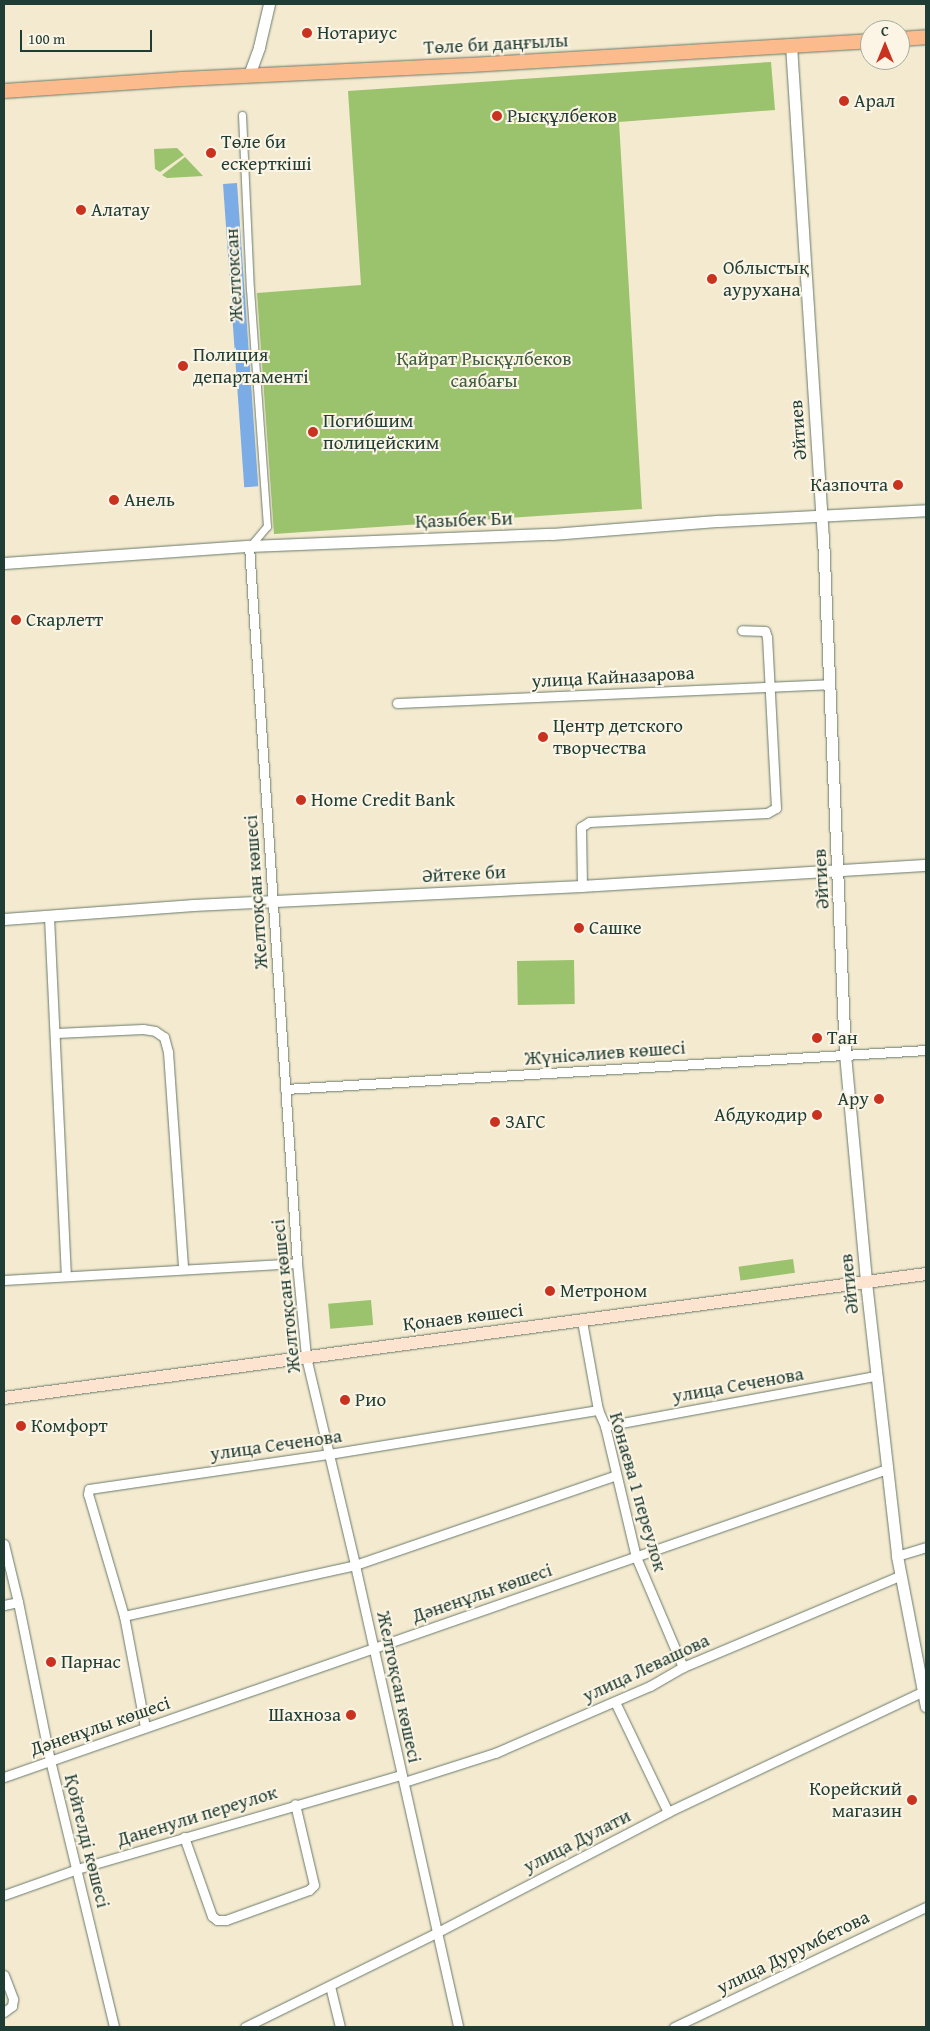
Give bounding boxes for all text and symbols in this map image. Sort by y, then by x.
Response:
scale bar [22,20,155,52]
north arrow [860,20,910,70]
text: С [881,21,889,41]
place label: Нотариус [317,22,397,44]
marker: Нотариус [301,27,313,39]
text: 100 m [28,28,65,49]
street label: Төле би даңғылы [423,29,569,59]
place label: Арал [854,90,895,112]
marker: Арал [838,95,850,107]
place label: Рысқұлбеков [507,105,617,127]
marker: Рысқұлбеков [491,110,503,122]
place label: Төле би ескерткіші [221,131,312,175]
marker: Төле би ескерткіші [205,147,217,159]
place label: Алатау [91,199,150,221]
marker: Алатау [75,204,87,216]
street label: Желтоксан [220,228,248,322]
place label: Облыстық аурухана [723,257,809,301]
marker: Облыстық аурухана [705,272,719,286]
place label: Полиция департаменті [193,344,308,388]
park label: Қайрат Рысқұлбеков саябағы [396,348,572,392]
marker: Полиция департаменті [177,360,189,372]
street label: Әйтиев [785,399,811,461]
place label: Погибшим полицейским [323,410,439,454]
marker: Погибшим полицейским [307,426,319,438]
place label: Казпочта [810,474,888,496]
marker: Казпочта [892,479,904,491]
place label: Анель [124,489,175,511]
marker: Анель [108,494,120,506]
street label: Қазыбек Би [415,507,513,533]
place label: Скарлетт [26,609,103,631]
marker: Скарлетт [10,614,22,626]
street label: улица Кайназарова [531,661,695,693]
place label: Центр детского творчества [553,715,683,759]
marker: Центр детского творчества [537,731,549,743]
place label: Home Credit Bank [311,789,455,811]
marker: Home Credit Bank [295,794,307,806]
street label: Желтоқсан көшесі [239,814,273,970]
street label: Әйтиев [808,848,834,910]
street label: Әйтеке би [421,860,507,888]
place label: Сашке [589,917,642,939]
marker: Сашке [573,922,585,934]
place label: Тан [827,1027,858,1049]
marker: Тан [811,1032,823,1044]
street label: Жүнісәлиев көшесі [524,1036,686,1070]
place label: Ару [838,1088,869,1110]
marker: Ару [873,1093,885,1105]
place label: Абдукодир [714,1104,807,1126]
marker: Абдукодир [811,1109,823,1121]
place label: ЗАГС [505,1111,546,1133]
marker: ЗАГС [489,1116,501,1128]
street label: Желтоқсан көшесі [267,1218,305,1374]
street label: Әйтиев [835,1253,863,1315]
place label: Метроном [560,1280,647,1302]
marker: Метроном [544,1285,556,1297]
street label: Қонаев көшесі [402,1298,524,1336]
street label: улица Сеченова [671,1362,805,1408]
place label: Рио [355,1389,386,1411]
marker: Рио [339,1394,351,1406]
street label: Конаева 1 переулок [604,1410,672,1574]
place label: Комфорт [31,1415,108,1437]
marker: Комфорт [15,1420,27,1432]
street label: улица Сеченова [209,1424,343,1466]
street label: Дәненұлы көшесі [409,1558,555,1628]
street label: Желтоқсан көшесі [372,1609,426,1765]
street label: улица Левашова [579,1629,713,1707]
place label: Парнас [61,1651,121,1673]
marker: Парнас [45,1656,57,1668]
street label: Дәненұлы көшесі [27,1691,173,1761]
place label: Шахноза [268,1704,341,1726]
marker: Шахноза [345,1709,357,1721]
street label: Қойгелді көшесі [59,1772,115,1910]
place label: Корейский магазин [809,1778,902,1822]
street label: Даненули переулок [114,1781,280,1851]
marker: Корейский магазин [906,1794,918,1806]
street label: улица Дулати [520,1804,634,1878]
street label: улица Дурумбетова [713,1905,873,1999]

